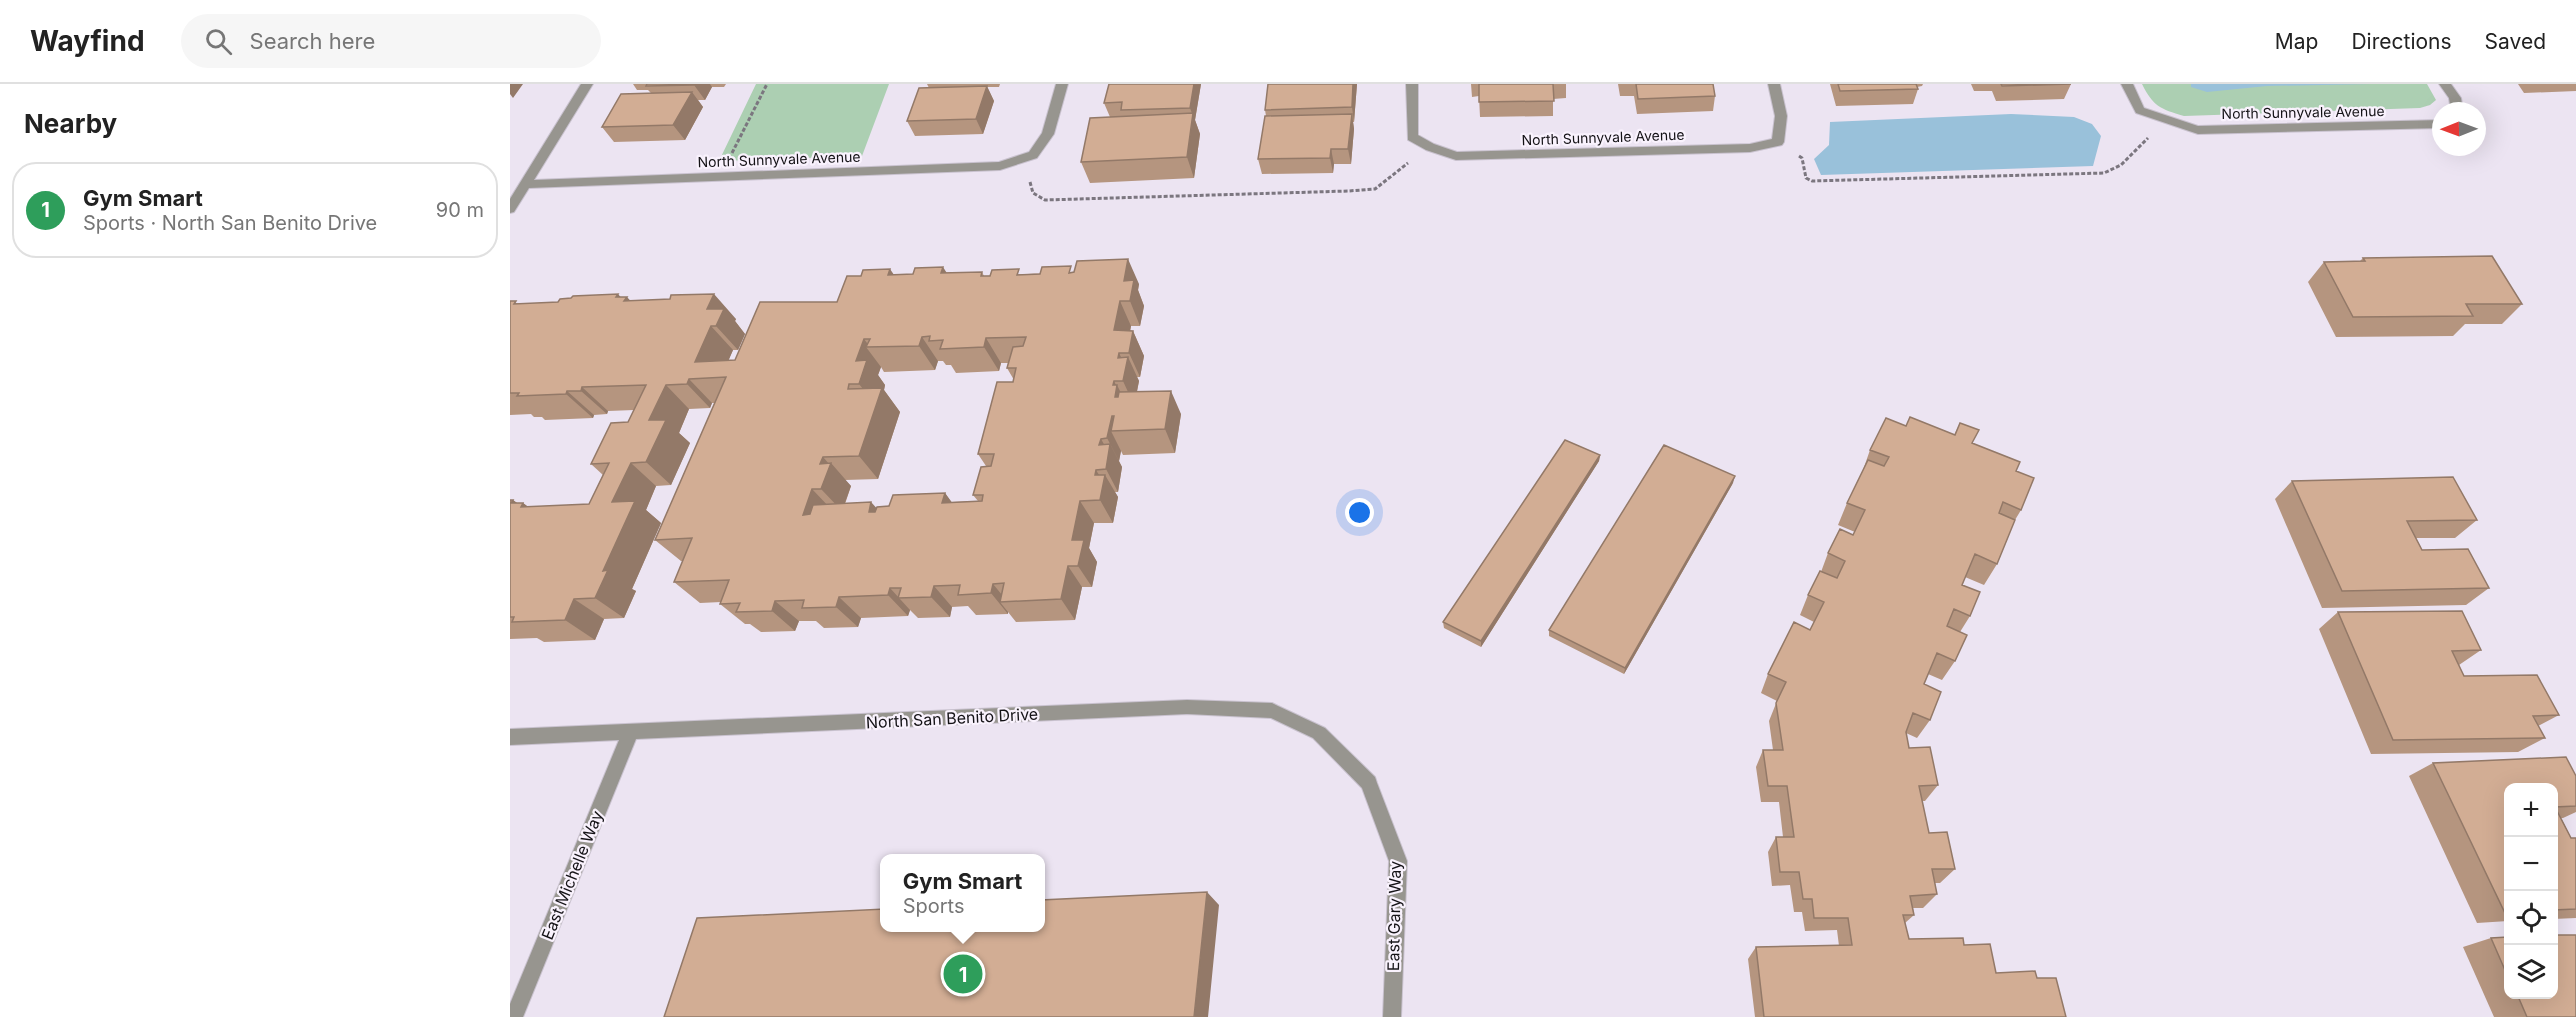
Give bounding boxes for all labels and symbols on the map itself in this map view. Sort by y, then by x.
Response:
street label: North Sunnyvale Avenue [2221,102,2385,122]
north arrow [2432,102,2486,156]
street label: North Sunnyvale Avenue [1521,126,1685,148]
street label: North Sunnyvale Avenue [697,148,861,170]
your location [1345,498,1374,527]
street label: North San Benito Drive [865,704,1039,732]
street label: East Michelle Way [537,808,607,942]
street label: East Gary Way [1383,861,1405,971]
pin: 1 [944,952,982,996]

